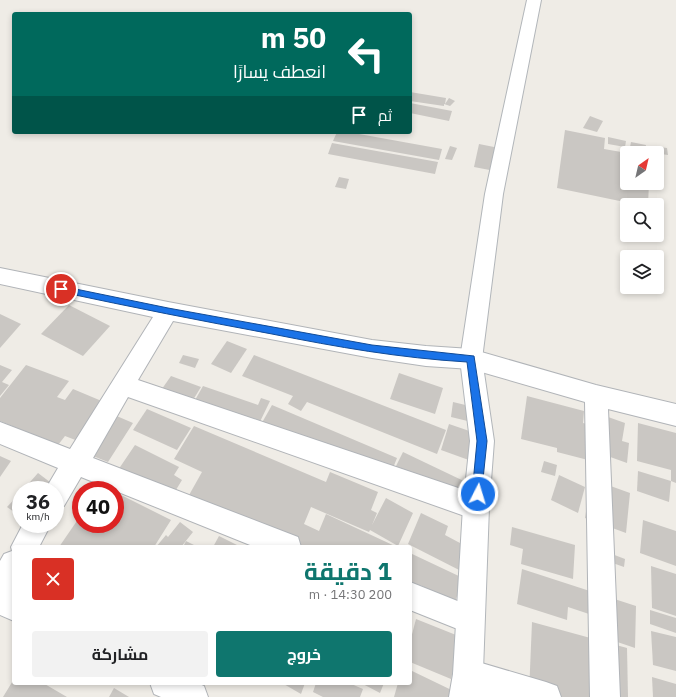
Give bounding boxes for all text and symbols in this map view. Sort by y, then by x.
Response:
text: 50 m [261,19,326,56]
icon: left [340,28,392,80]
text: انعطف يسارًا [233,60,326,83]
icon: arrive [348,104,370,126]
text: ثم [378,106,392,125]
north arrow [620,146,664,190]
map controls [620,146,664,294]
button: search [620,198,664,242]
button: layers [620,250,664,294]
pin [44,272,78,306]
icon: arrive [50,278,72,300]
position arrow [457,473,499,515]
speed limit sign: 40 [72,481,124,533]
text: 36 [26,488,50,515]
text: km/h [26,510,50,523]
text: 1 دقيقة [304,555,392,587]
button: close [32,558,74,600]
text: 200 m · 14:30 [309,586,392,603]
button: مشاركة [32,631,208,677]
button: خروج [216,631,392,677]

